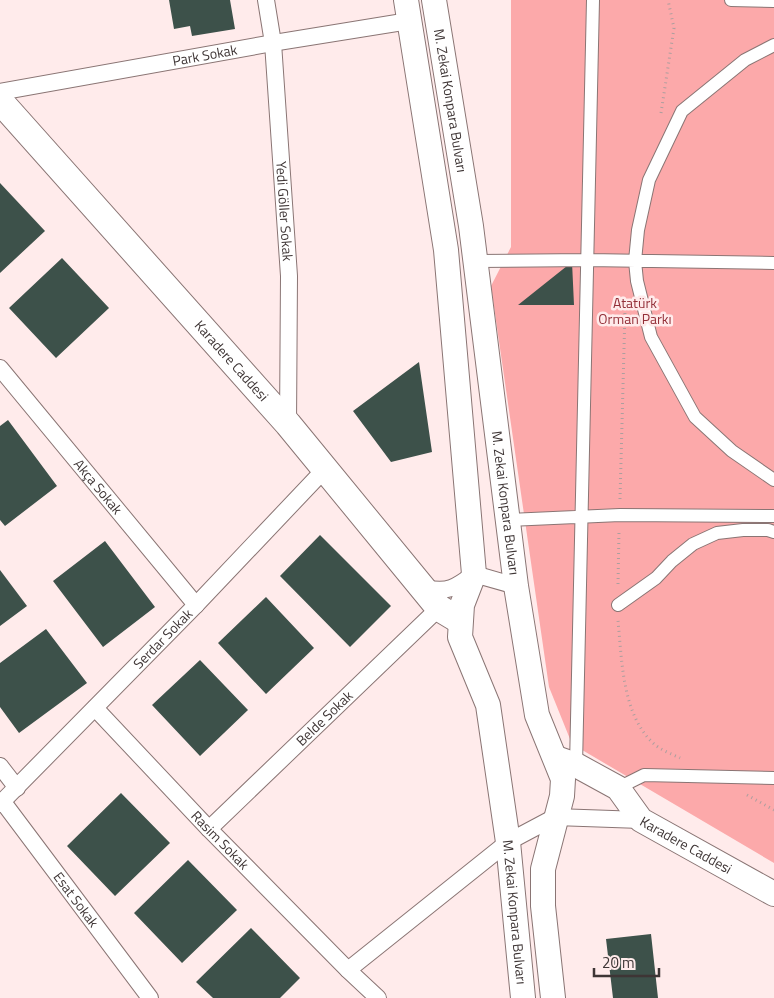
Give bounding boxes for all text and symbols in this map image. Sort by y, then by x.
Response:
street label: M. Zekai Konpara Bulvarı [429,27,473,174]
street label: Park Sokak [171,39,239,71]
street label: Yedi Göller Sokak [271,160,299,262]
park label: Atatürk Orman Parkı [598,292,672,329]
street label: Karadere Caddesi [190,315,274,406]
street label: M. Zekai Konpara Bulvarı [487,429,526,576]
street label: Akça Sokak [69,454,128,519]
street label: Serdar Sokak [128,603,197,673]
street label: Belde Sokak [291,685,357,750]
street label: Rasim Sokak [187,805,255,874]
street label: Karadere Caddesi [636,811,736,879]
street label: M. Zekai Konpara Bulvarı [498,839,533,985]
street label: Esat Sokak [49,867,105,932]
scale bar [594,946,659,978]
text: 20 m [602,951,635,974]

